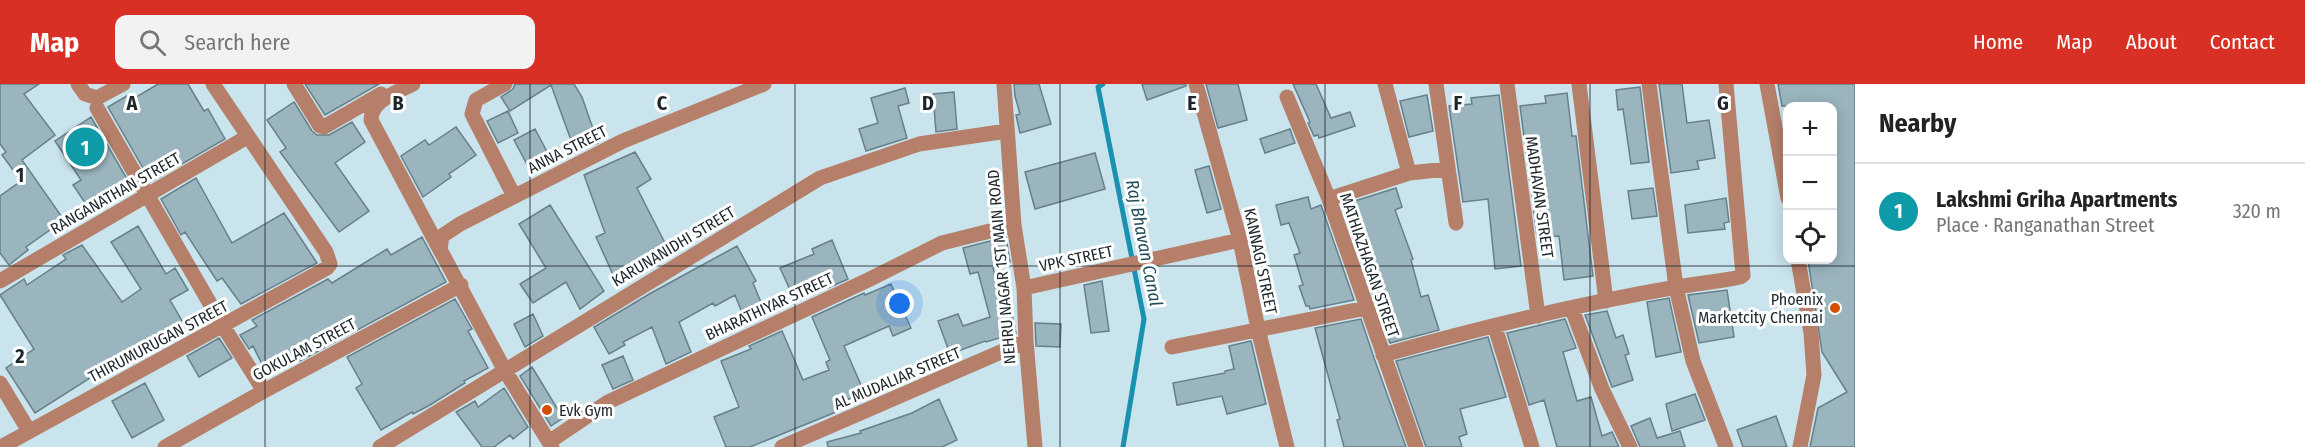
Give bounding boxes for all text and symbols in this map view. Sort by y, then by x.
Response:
search box [115,15,535,69]
text: Map [30,26,79,59]
icon: search [136,26,169,59]
text: Search here [184,29,290,56]
text: Home [1973,29,2023,55]
text: Map [2056,29,2093,55]
text: About [2126,29,2177,55]
text: Contact [2210,29,2275,55]
text: A [126,91,139,115]
text: B [392,91,404,115]
text: C [657,91,668,115]
text: D [922,91,934,115]
text: E [1187,91,1197,115]
text: F [1454,91,1463,115]
text: G [1717,91,1729,115]
map controls [1783,102,1837,264]
button: + [1783,102,1837,156]
text: Nearby [1879,108,1956,139]
street label: ANNA STREET [525,121,610,177]
pin: 1 [66,124,104,170]
street label: MADHAVAN STREET [1522,135,1558,260]
street label: RANGANATHAN STREET [47,148,184,238]
button: − [1783,156,1837,210]
text: 1 [16,163,24,187]
street label: NEHRU NAGAR 1ST MAIN ROAD [984,169,1019,365]
water label: Raj Bhavan Canal [1121,178,1167,308]
text: Lakshmi Griha Apartments [1936,186,2177,213]
street label: MATHIAZHAGAN STREET [1336,190,1403,340]
text: 1 [1894,199,1903,223]
text: 320 m [2233,199,2281,223]
street label: KARUNANIDHI STREET [608,202,739,291]
street label: KANNAGI STREET [1240,206,1281,316]
button: locate [1783,210,1837,264]
text: Place · Ranganathan Street [1936,213,2154,237]
street label: VPK STREET [1038,241,1115,276]
street label: BHARATHIYAR STREET [702,268,837,344]
your location [885,289,914,318]
place label: Phoenix Marketcity Chennai [1698,290,1823,327]
street label: THIRUMURUGAN STREET [85,296,232,386]
marker: Phoenix Marketcity Chennai [1828,301,1842,315]
street label: GOKULAM STREET [250,314,359,385]
street label: AL MUDALIAR STREET [831,343,964,414]
text: 2 [14,344,25,368]
place label: Evk Gym [559,401,613,420]
marker: Evk Gym [540,403,554,417]

